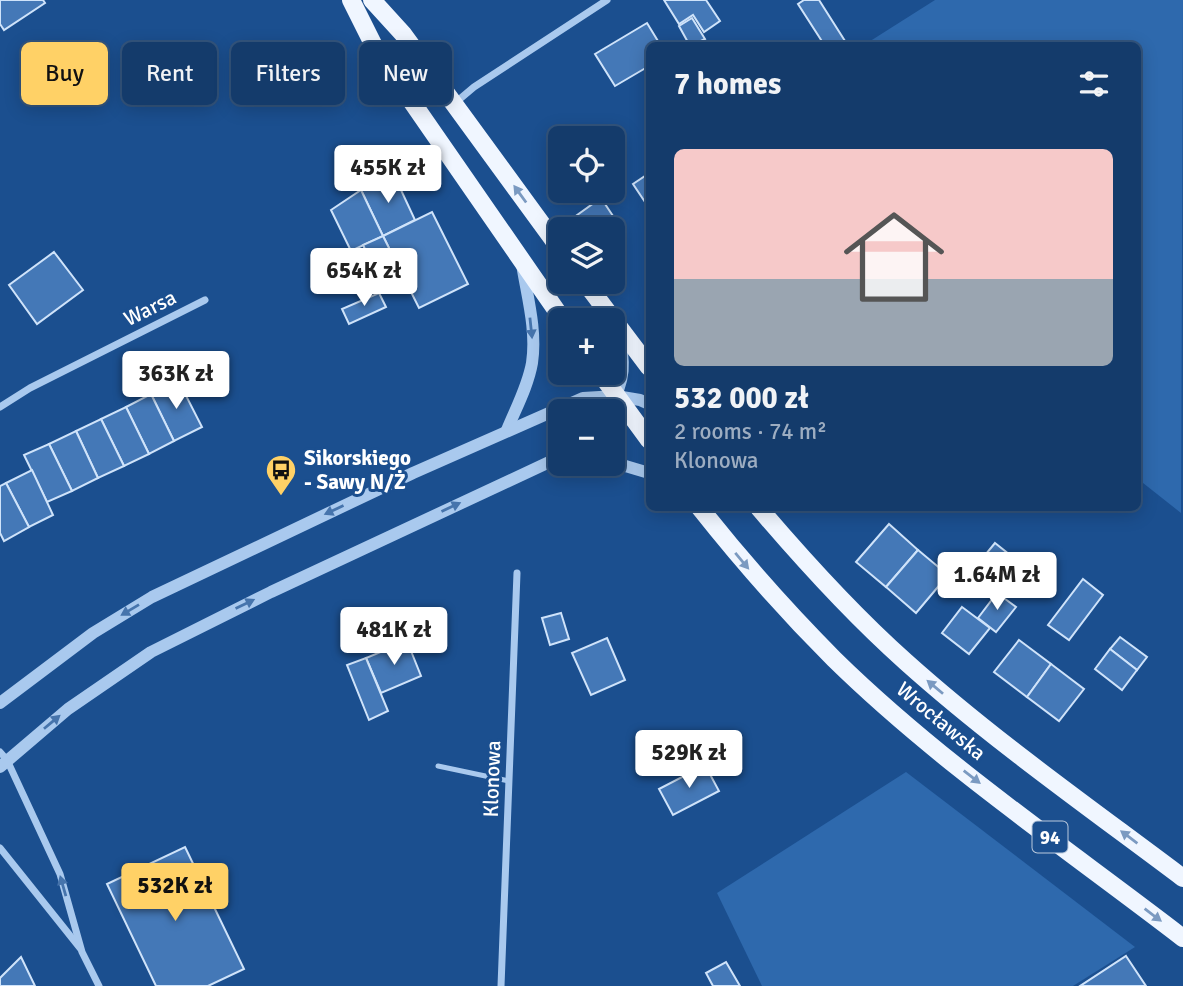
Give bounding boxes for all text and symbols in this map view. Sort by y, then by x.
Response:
chip: Buy [21,42,108,105]
chip: Rent [122,42,217,105]
chip: Filters [231,42,345,105]
chip: New [359,42,452,105]
icon: filters [1075,65,1113,103]
text: 7 homes [674,66,781,103]
map controls [548,126,625,476]
button: locate [548,126,625,203]
pin: 455K zł [323,146,453,205]
text: 455K zł [350,153,426,182]
one-way arrow [513,185,527,203]
icon: home [831,194,957,320]
button: layers [548,217,625,294]
pin: 654K zł [299,248,429,308]
text: 654K zł [326,256,402,285]
street label: Warsa [119,284,181,332]
button: + [548,308,625,385]
one-way arrow [526,318,537,340]
pin: 363K zł [111,352,241,411]
text: 363K zł [138,359,214,388]
text: 532 000 zł [674,380,809,417]
button: − [548,399,625,476]
text: 2 rooms · 74 m² [674,417,827,446]
place label: Sikorskiego - Sawy N/Ż [304,445,411,495]
text: Klonowa [674,446,759,475]
bus stop icon: Sikorskiego - Sawy N/Ż [264,453,298,497]
one-way arrow [441,502,461,513]
one-way arrow [324,504,344,516]
one-way arrow [735,552,750,570]
pin: 1.64M zł [925,552,1069,612]
text: 1.64M zł [954,560,1040,589]
one-way arrow [235,598,255,610]
one-way arrow [120,604,139,617]
pin: 481K zł [329,608,459,667]
text: 481K zł [356,615,432,644]
street label: Wrocławska [891,676,991,766]
one-way arrow [927,680,944,695]
one-way arrow [42,715,60,730]
pin: 529K zł [624,730,754,790]
text: 529K zł [651,738,727,767]
street label: Klonowa [478,740,506,818]
one-way arrow [963,770,981,784]
road number: 94 [1032,822,1068,852]
one-way arrow [1119,830,1138,844]
pin: 532K zł [110,864,240,923]
text: 532K zł [137,871,213,900]
one-way arrow [58,875,68,896]
one-way arrow [1144,907,1162,921]

